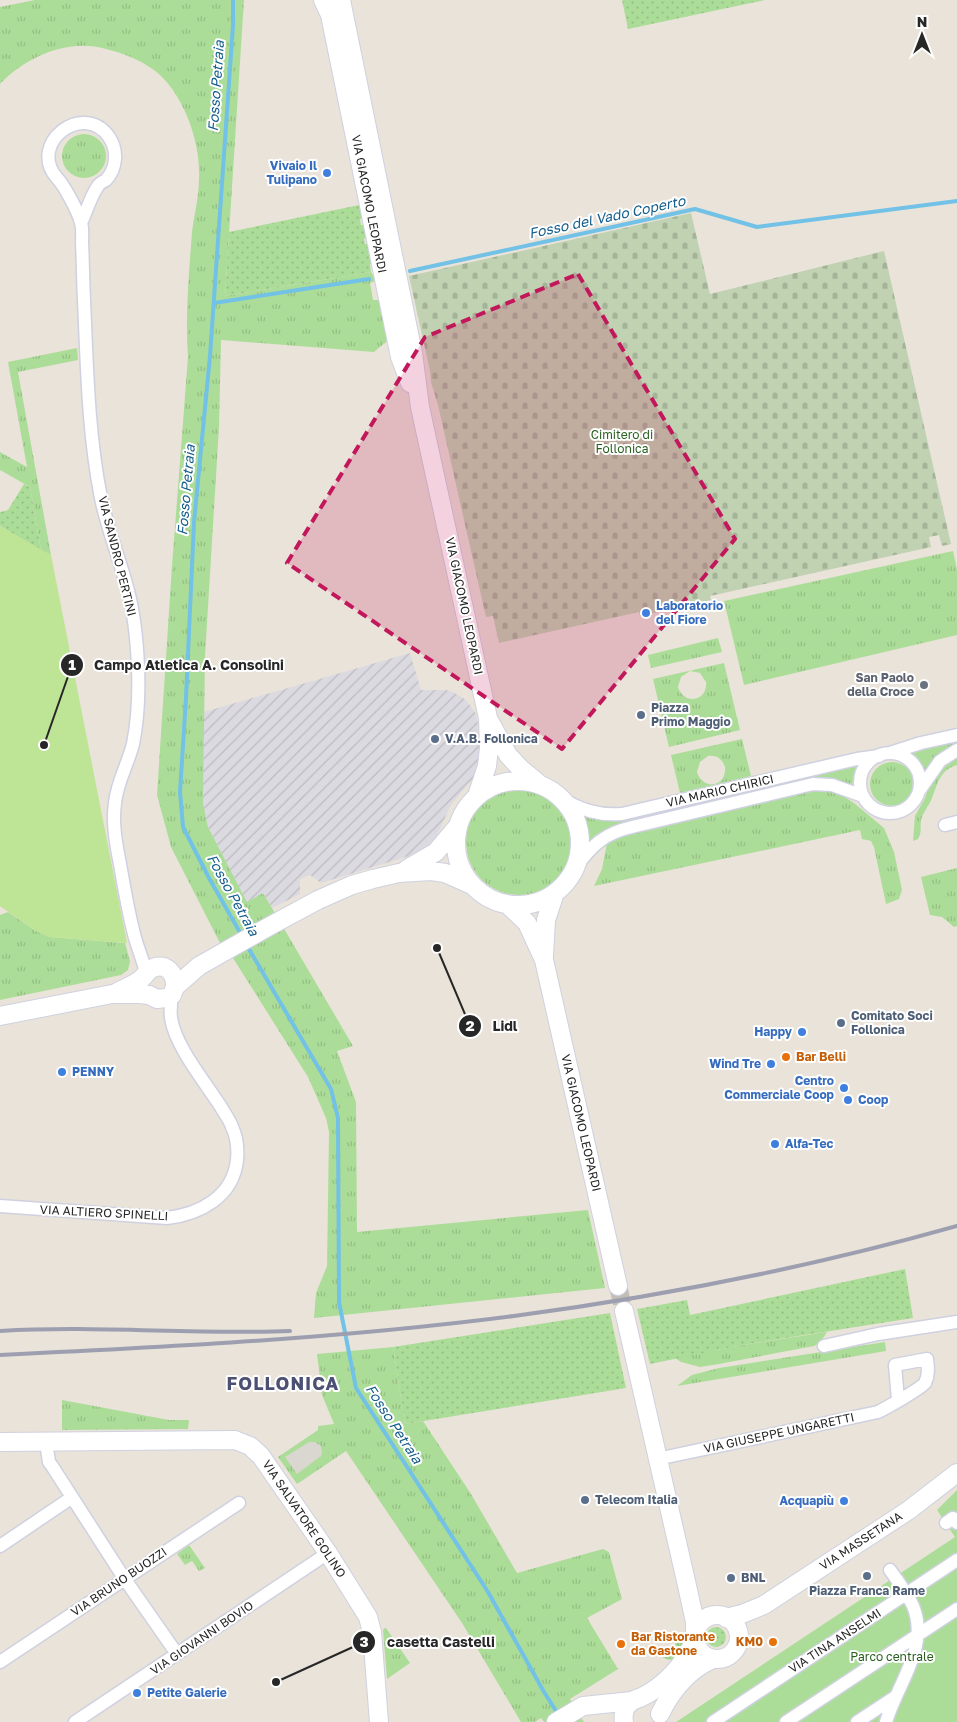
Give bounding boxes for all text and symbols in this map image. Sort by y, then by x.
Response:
north arrow [897,10,947,60]
text: N [917,13,927,30]
water label: Fosso Petraia [204,39,227,132]
street label: VIA GIACOMO LEOPARDI [349,134,390,274]
place label: Vivaio Il Tulipano [266,158,317,187]
marker: Vivaio Il Tulipano [321,167,333,179]
water label: Fosso del Vado Coperto [527,191,688,241]
park label: Cimitero di Follonica [591,427,653,456]
water label: Fosso Petraia [173,443,198,536]
street label: VIA SANDRO PERTINI [95,494,140,618]
street label: VIA GIACOMO LEOPARDI [443,536,486,676]
place label: Laboratorio del Fiore [656,598,723,627]
marker: Laboratorio del Fiore [640,607,652,619]
callout: Campo Atletica A. Consolini [59,650,294,679]
text: 1 [68,655,76,673]
text: Campo Atletica A. Consolini [94,656,284,673]
place label: San Paolo della Croce [847,670,914,699]
marker: San Paolo della Croce [918,679,930,691]
place label: Piazza Primo Maggio [651,700,731,729]
marker: Piazza Primo Maggio [635,709,647,721]
place label: V.A.B. Follonica [445,731,538,746]
marker: V.A.B. Follonica [429,733,441,745]
street label: VIA MARIO CHIRICI [665,771,775,810]
water label: Fosso Petraia [204,851,263,940]
place label: Comitato Soci Follonica [851,1008,933,1037]
callout: Lidl [457,1011,527,1040]
text: 2 [465,1016,475,1034]
text: Lidl [492,1017,518,1034]
marker: Comitato Soci Follonica [835,1017,847,1029]
place label: Happy [754,1024,793,1039]
marker: Happy [796,1026,808,1038]
place label: Bar Belli [796,1049,846,1064]
marker: Bar Belli [780,1051,792,1063]
street label: VIA GIACOMO LEOPARDI [558,1053,605,1193]
place label: Wind Tre [709,1056,761,1071]
marker: Wind Tre [765,1058,777,1070]
place label: PENNY [72,1064,115,1079]
marker: PENNY [56,1066,68,1078]
place label: Centro Commerciale Coop [724,1073,835,1102]
marker: Centro Commerciale Coop [838,1082,850,1094]
place label: Coop [858,1092,889,1107]
marker: Coop [842,1094,854,1106]
place label: Alfa-Tec [785,1136,833,1151]
marker: Alfa-Tec [769,1138,781,1150]
street label: VIA ALTIERO SPINELLI [39,1202,169,1223]
district label: FOLLONICA [227,1372,339,1394]
water label: Fosso Petraia [363,1381,427,1467]
street label: VIA GIUSEPPE UNGARETTI [702,1409,856,1456]
street label: VIA SALVATORE GOLINO [259,1457,349,1580]
place label: Telecom Italia [595,1492,678,1507]
place label: Acquapiù [779,1493,834,1508]
marker: Telecom Italia [579,1494,591,1506]
marker: Acquapiù [838,1495,850,1507]
street label: VIA MASSETANA [817,1508,905,1573]
street label: VIA BRUNO BUOZZI [68,1544,170,1619]
place label: BNL [741,1570,766,1585]
marker: Piazza Franca Rame [861,1570,873,1582]
marker: BNL [725,1572,737,1584]
place label: Piazza Franca Rame [809,1583,925,1598]
street label: VIA GIOVANNI BOVIO [147,1597,256,1678]
street label: VIA TINA ANSELMI [786,1605,884,1676]
callout: casetta Castelli [352,1627,504,1656]
place label: Bar Ristorante da Gastone [631,1629,715,1658]
text: 3 [359,1632,369,1650]
text: casetta Castelli [387,1633,495,1650]
place label: KM0 [736,1634,763,1649]
marker: KM0 [767,1636,779,1648]
marker: Bar Ristorante da Gastone [615,1638,627,1650]
park label: Parco centrale [850,1649,934,1664]
place label: Petite Galerie [147,1685,227,1700]
marker: Petite Galerie [131,1687,143,1699]

